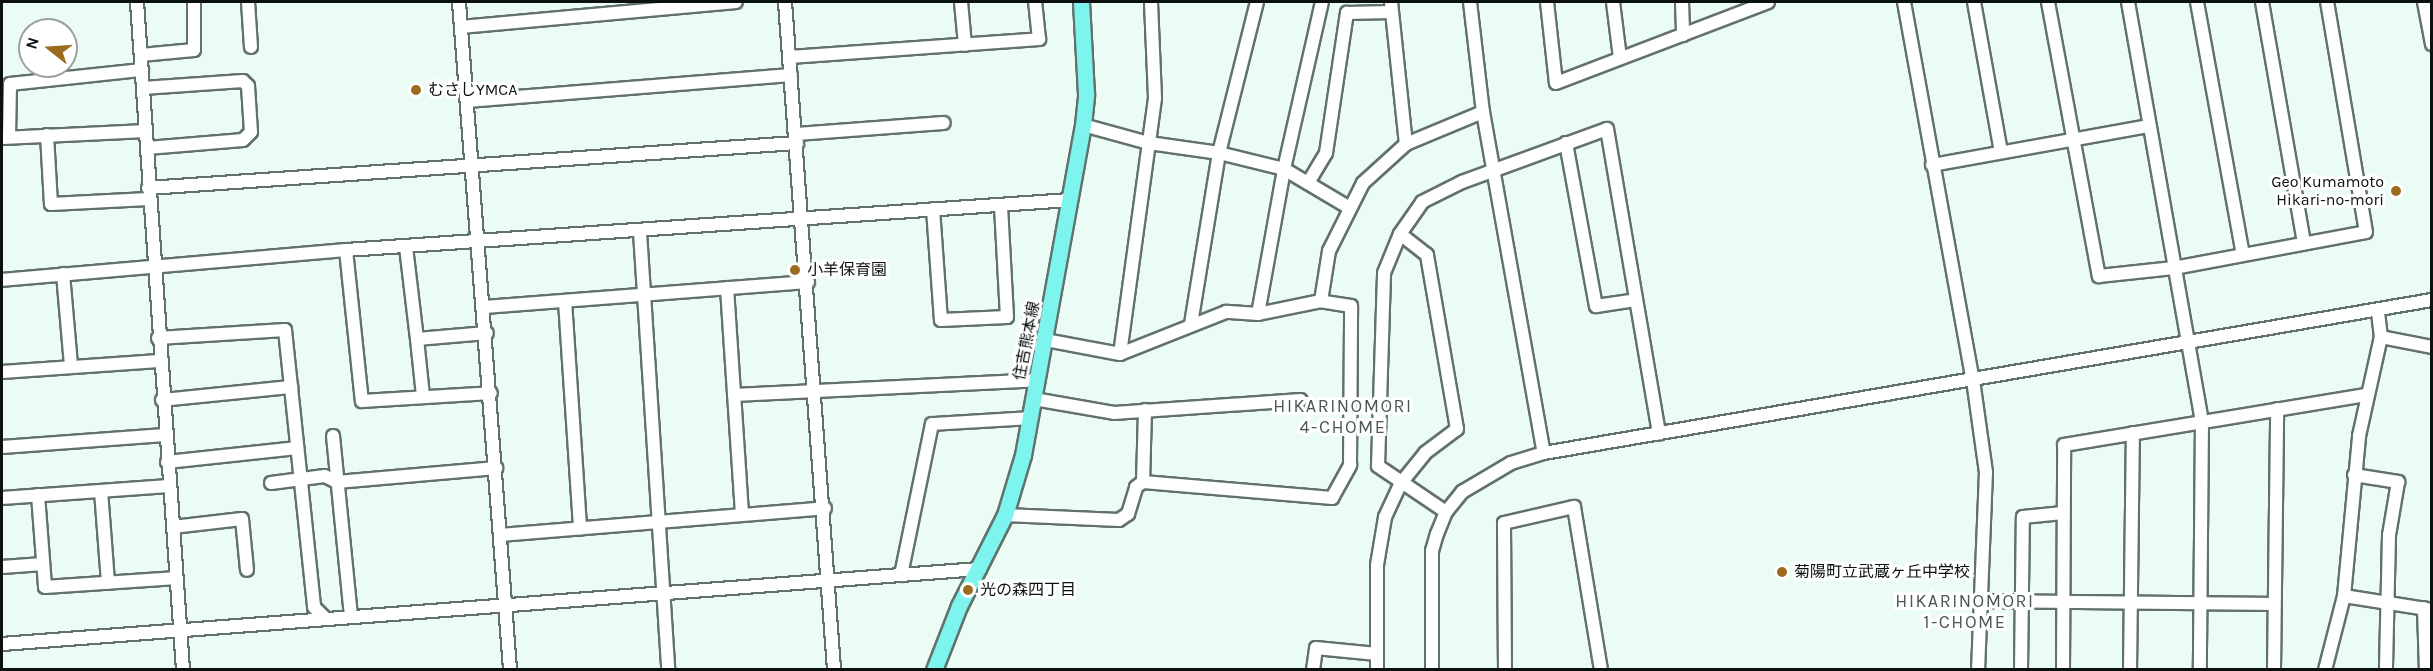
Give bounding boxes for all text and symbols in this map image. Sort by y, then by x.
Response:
north arrow [18,18,78,78]
text: N [21,35,43,51]
place label: むさしYMCA [428,80,517,100]
marker: むさしYMCA [409,83,423,97]
place label: Geo Kumamoto Hikari-no-mori [2271,172,2384,210]
marker: Geo Kumamoto Hikari-no-mori [2389,184,2403,198]
place label: 小羊保育園 [807,260,887,280]
marker: 小羊保育園 [788,263,802,277]
street label: 住吉熊本線 [1010,300,1044,382]
district label: HIKARINOMORI 4-CHOME [1273,396,1413,438]
place label: 菊陽町立武蔵ヶ丘中学校 [1794,562,1970,582]
marker: 菊陽町立武蔵ヶ丘中学校 [1775,565,1789,579]
place label: 光の森四丁目 [980,580,1076,600]
marker: 光の森四丁目 [961,583,975,597]
district label: HIKARINOMORI 1-CHOME [1895,591,2035,634]

